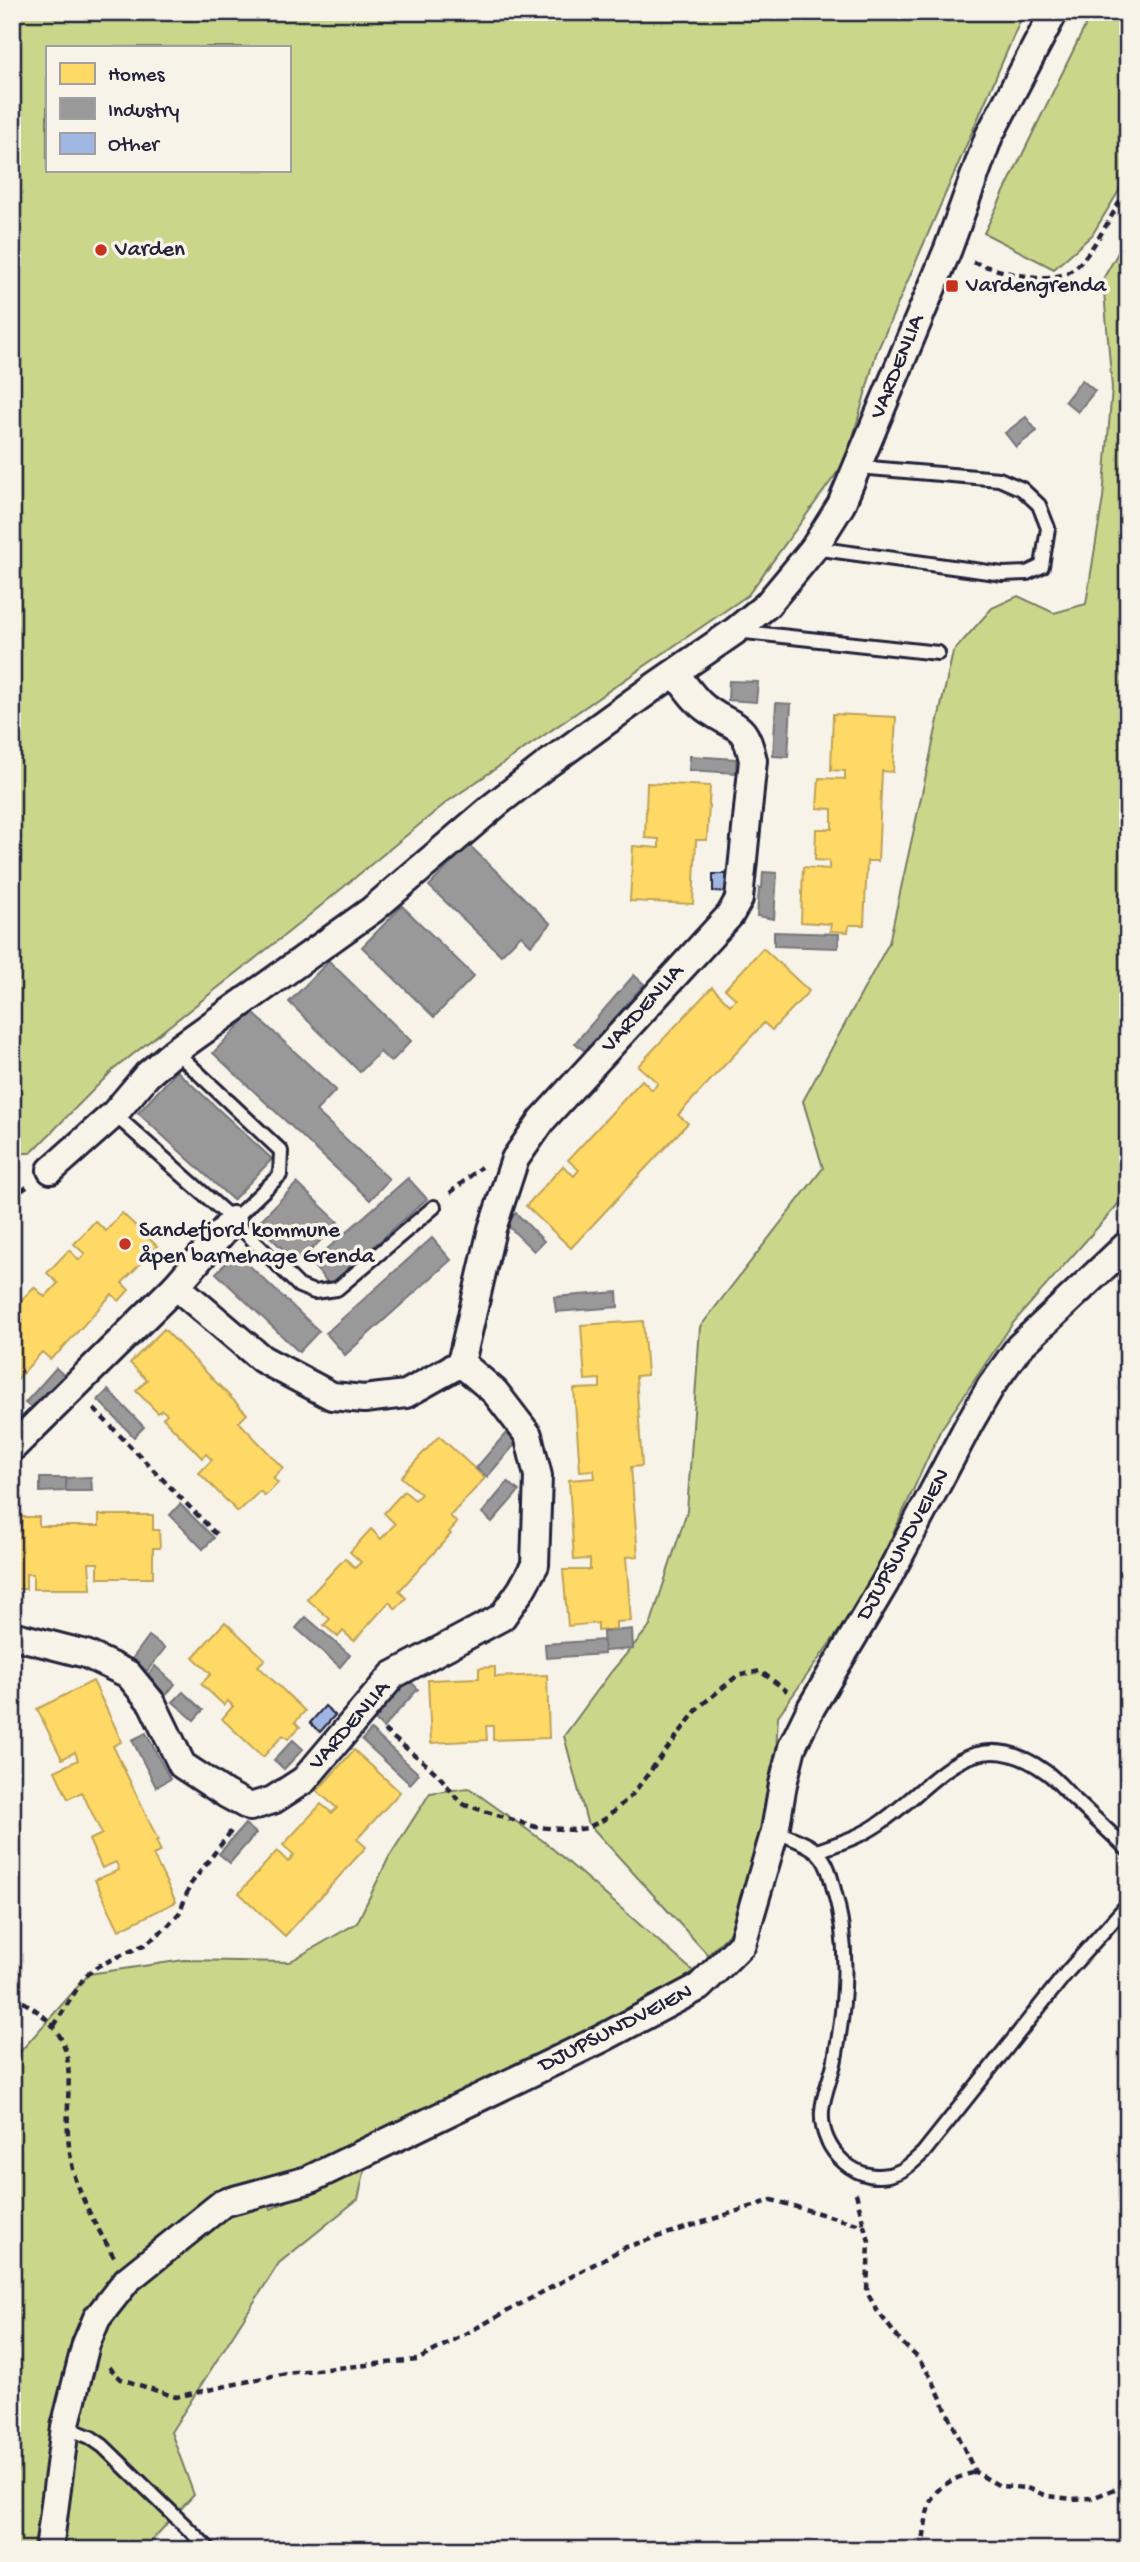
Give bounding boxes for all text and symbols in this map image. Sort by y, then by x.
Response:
legend [46,46,290,172]
text: Homes [108,64,166,89]
text: Industry [108,100,179,125]
text: Other [108,134,160,159]
place label: Varden [114,237,185,264]
marker: Varden [93,242,109,258]
place label: Vardengrenda [965,273,1107,300]
marker: Vardengrenda [944,278,960,294]
street label: VARDENLIA [864,309,932,424]
street label: VARDENLIA [595,958,691,1060]
place label: Sandefjord kommune åpen barnehage Grenda [139,1218,376,1271]
marker: Sandefjord kommune åpen barnehage Grenda [117,1236,133,1252]
street label: DJUPSUNDVEIEN [850,1465,957,1627]
street label: VARDENLIA [303,1674,397,1777]
street label: DJUPSUNDVEIEN [533,1979,697,2080]

